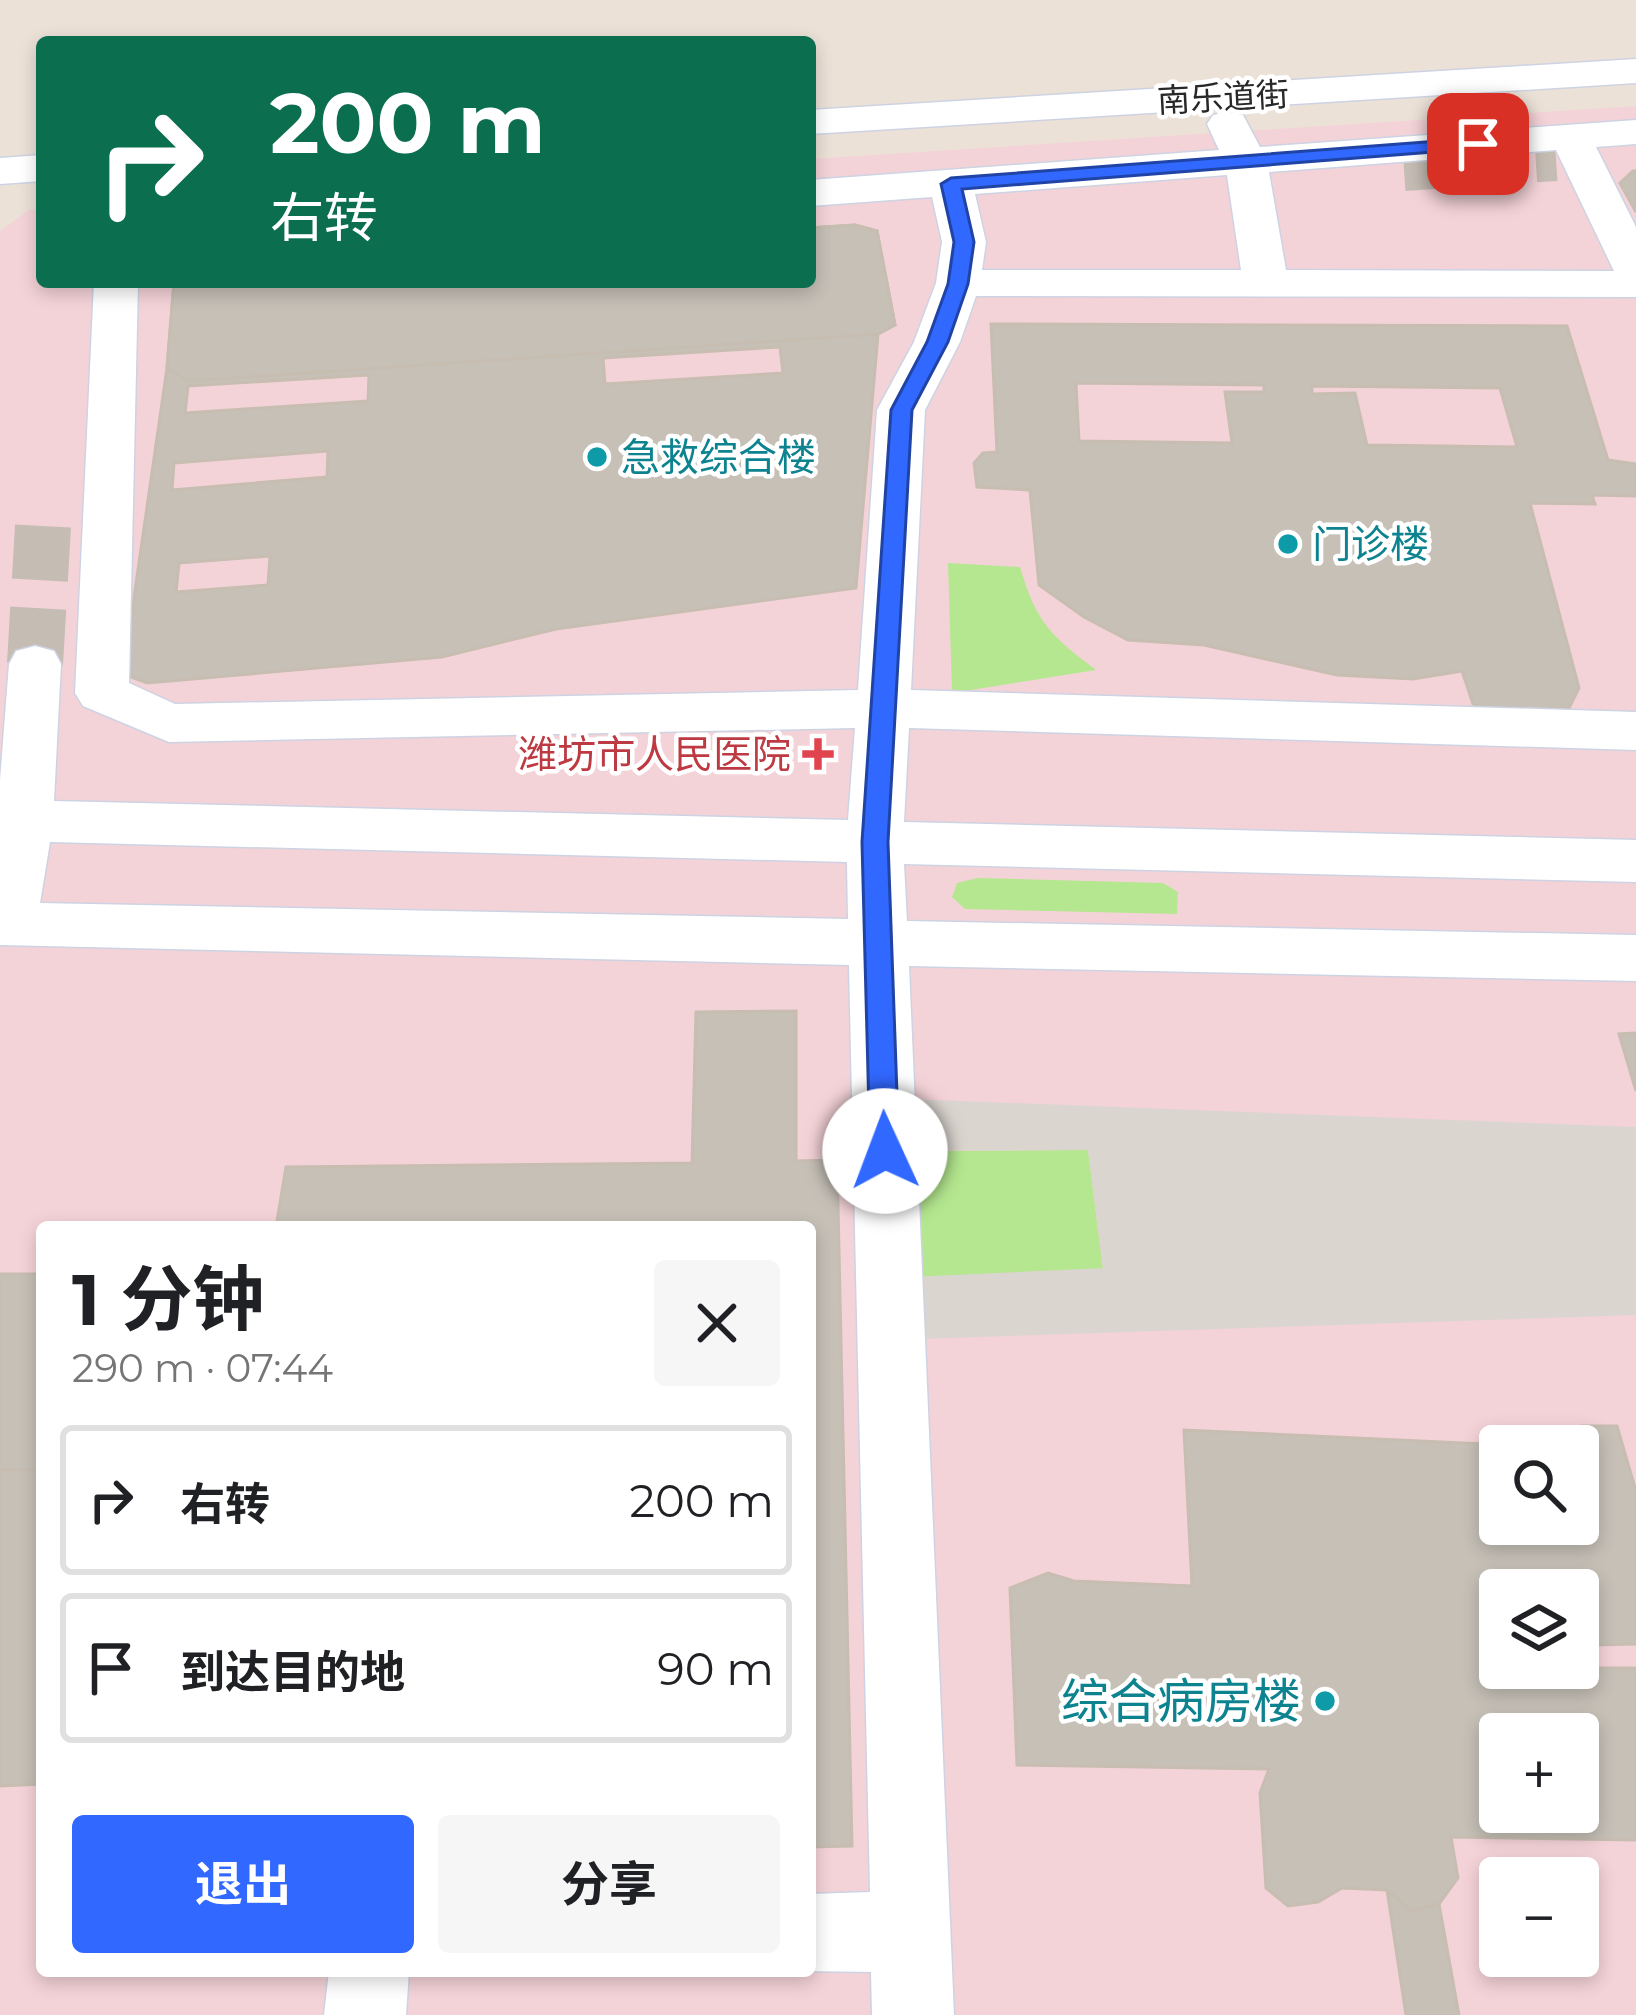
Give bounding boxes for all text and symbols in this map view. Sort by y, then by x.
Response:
text: 200 m [270,72,546,174]
street label: 南乐道街 [1156,74,1290,120]
icon: right [72,84,228,240]
pin [1427,93,1529,195]
icon: arrive [1445,111,1511,177]
text: 右转 [270,185,378,251]
place label: 急救综合楼 [621,433,816,481]
marker: 急救综合楼 [584,444,610,470]
place label: 门诊楼 [1312,520,1429,568]
marker: 门诊楼 [1275,531,1301,557]
place label: 潍坊市人民医院 [518,730,791,778]
marker: 潍坊市人民医院 [802,738,834,770]
position arrow [822,1088,948,1214]
text: 1 分钟 [72,1255,265,1343]
button: close [654,1260,780,1386]
text: 290 m · 07:44 [72,1344,333,1392]
map controls [1479,1425,1599,1977]
button: search [1479,1425,1599,1545]
icon: right [78,1467,144,1533]
text: 200 m [629,1473,774,1528]
text: 右转 [180,1476,270,1531]
button: layers [1479,1569,1599,1689]
icon: arrive [78,1635,144,1701]
text: 90 m [657,1641,774,1696]
text: 到达目的地 [180,1644,405,1699]
place label: 综合病房楼 [1061,1672,1301,1730]
marker: 综合病房楼 [1312,1688,1338,1714]
button: + [1479,1713,1599,1833]
button: 退出 [72,1815,414,1953]
button: 分享 [438,1815,780,1953]
button: − [1479,1857,1599,1977]

